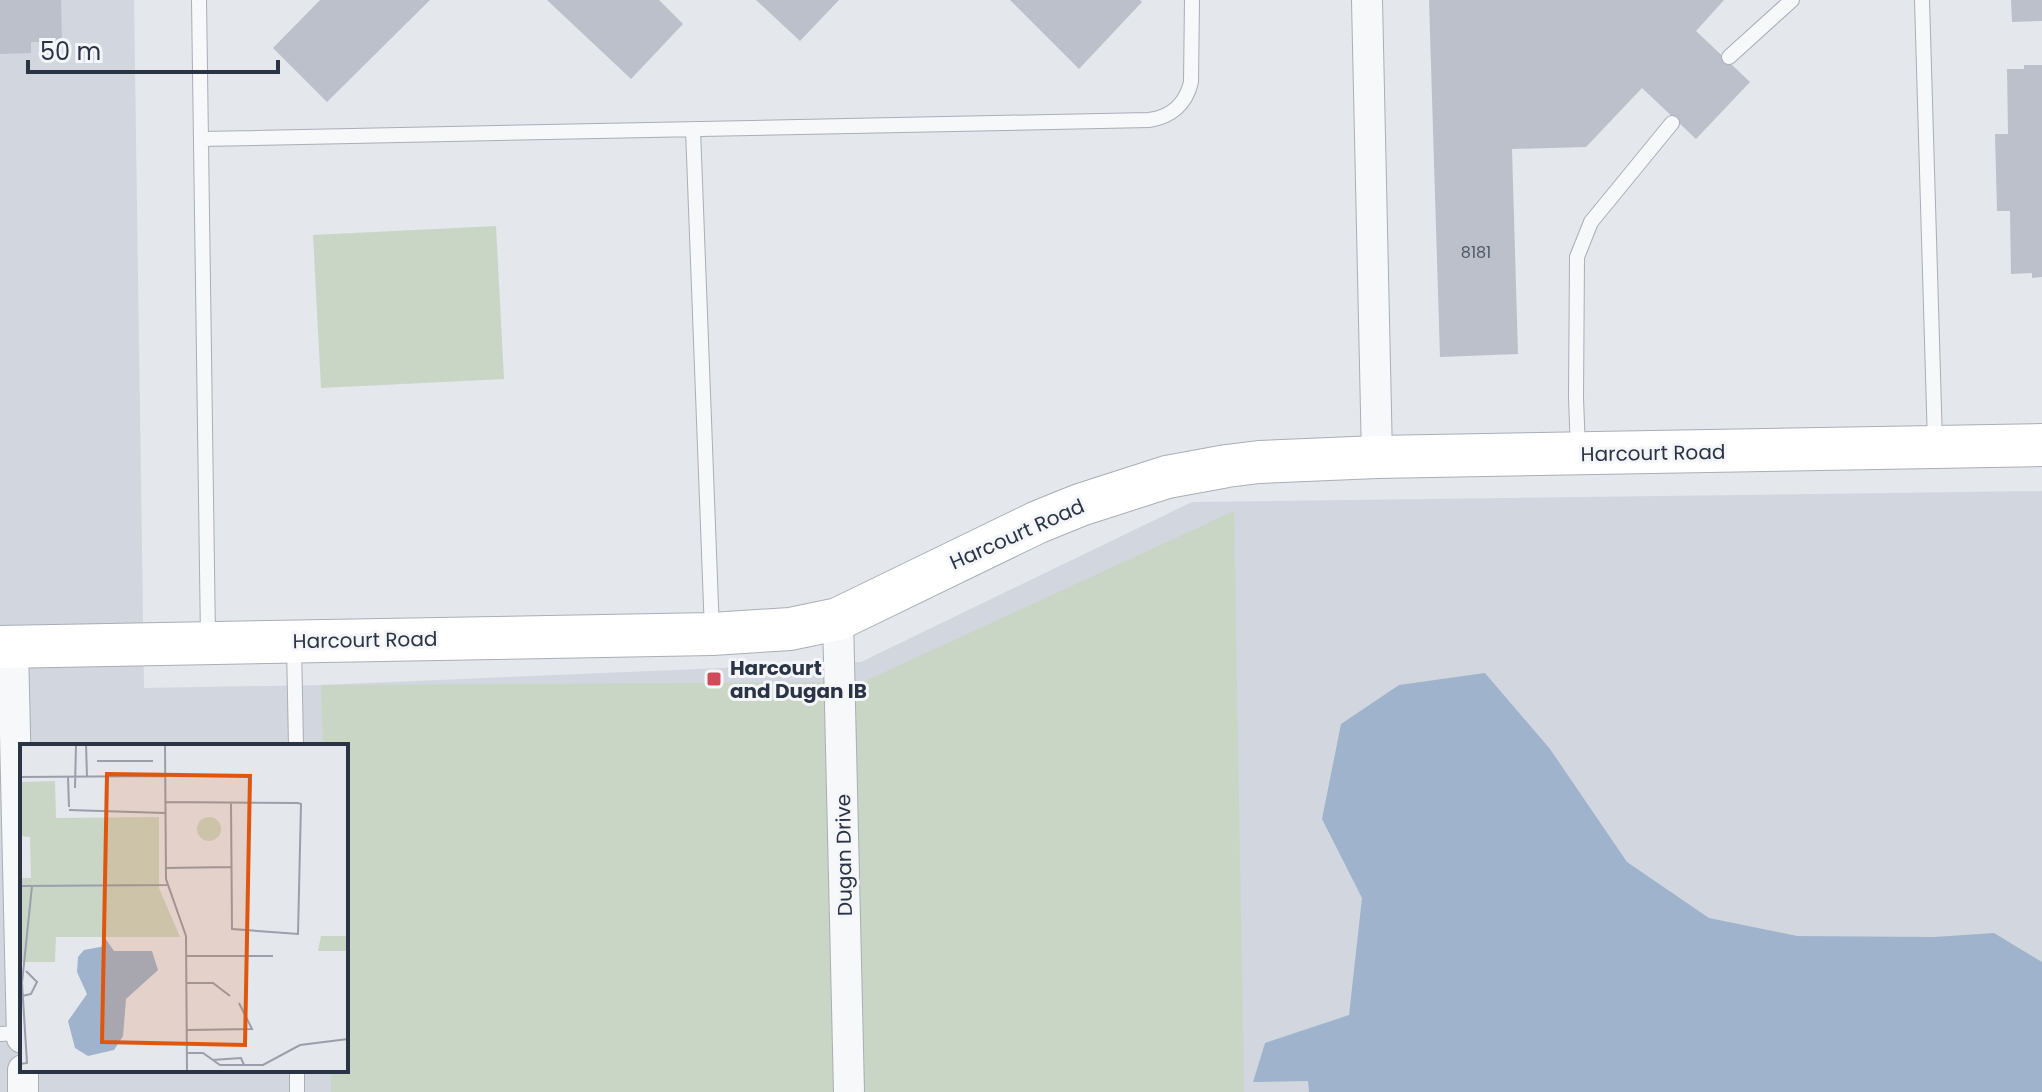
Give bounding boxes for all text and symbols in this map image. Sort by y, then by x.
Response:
scale bar [28,24,278,74]
text: 50 m [40,35,101,68]
house number: 8181 [1461,241,1491,264]
street label: Harcourt Road [1580,438,1726,468]
street label: Harcourt Road [945,492,1089,576]
street label: Harcourt Road [292,625,438,655]
place label: Harcourt and Dugan IB [730,654,867,705]
marker: Harcourt and Dugan IB [705,670,723,688]
inset map [20,744,348,1072]
street label: Dugan Drive [829,794,859,916]

